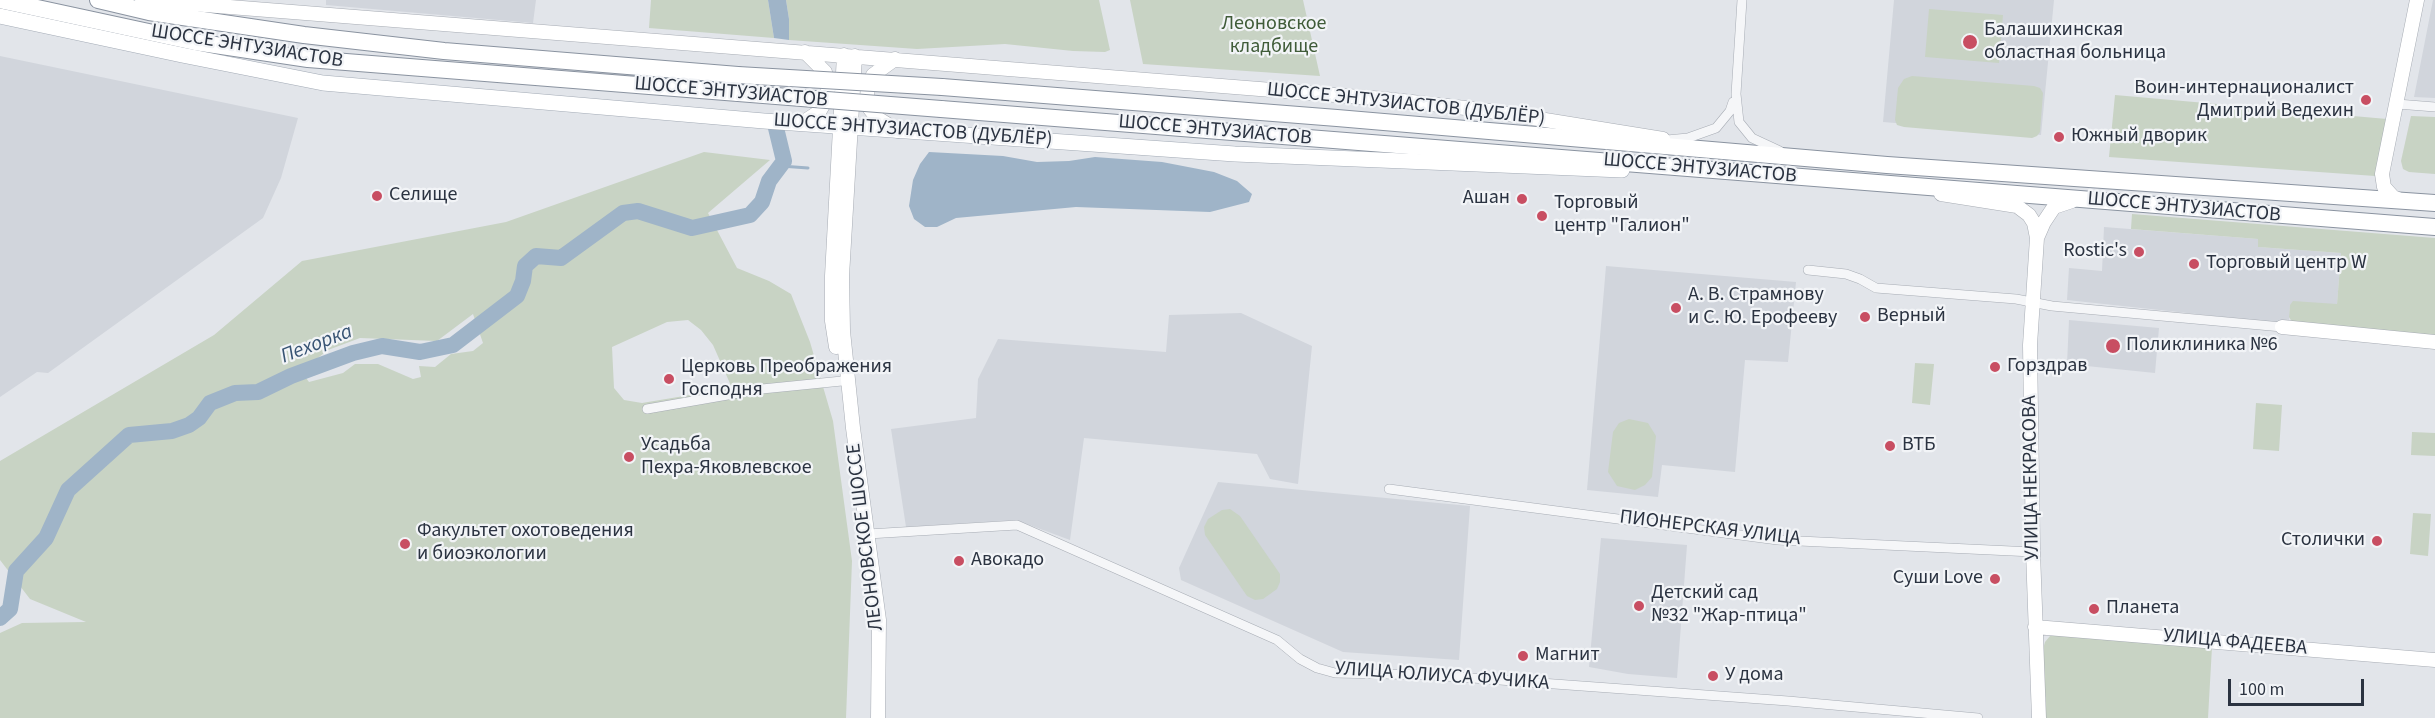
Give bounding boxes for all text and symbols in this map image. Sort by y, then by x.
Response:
park label: Леоновское кладбище [1221,13,1327,60]
place label: Балашихинская областная больница [1984,19,2166,66]
street label: ШОССЕ ЭНТУЗИАСТОВ [149,20,345,74]
marker: Балашихинская областная больница [1961,33,1979,51]
street label: ШОССЕ ЭНТУЗИАСТОВ [633,73,829,113]
place label: Воин-интернационалист Дмитрий Ведехин [2134,77,2354,124]
street label: ШОССЕ ЭНТУЗИАСТОВ (ДУБЛЁР) [1266,78,1546,132]
marker: Воин-интернационалист Дмитрий Ведехин [2359,93,2373,107]
street label: ШОССЕ ЭНТУЗИАСТОВ (ДУБЛЁР) [773,109,1053,153]
street label: ШОССЕ ЭНТУЗИАСТОВ [1117,111,1313,151]
place label: Южный дворик [2071,125,2207,149]
marker: Южный дворик [2052,130,2066,144]
street label: ШОССЕ ЭНТУЗИАСТОВ [1602,149,1798,189]
place label: Селище [389,184,457,208]
place label: Ашан [1463,187,1510,211]
street label: ШОССЕ ЭНТУЗИАСТОВ [2086,188,2282,228]
marker: Селище [370,189,384,203]
marker: Ашан [1515,192,1529,206]
place label: Торговый центр "Галион" [1554,192,1690,239]
marker: Торговый центр "Галион" [1535,209,1549,223]
place label: Rostic's [2063,240,2127,264]
marker: Rostic's [2132,245,2146,259]
place label: Торговый центр W [2206,252,2367,276]
marker: Торговый центр W [2187,257,2201,271]
place label: А. В. Страмнову и С. Ю. Ерофееву [1688,284,1837,331]
marker: А. В. Страмнову и С. Ю. Ерофееву [1669,301,1683,315]
place label: Верный [1877,305,1946,329]
marker: Верный [1858,310,1872,324]
water label: Пехорка [278,320,356,370]
place label: Поликлиника №6 [2126,334,2278,358]
marker: Поликлиника №6 [2104,337,2122,355]
place label: Горздрав [2007,355,2087,379]
place label: Церковь Преображения Господня [681,356,892,403]
marker: Горздрав [1988,360,2002,374]
marker: Церковь Преображения Господня [662,372,676,386]
street label: УЛИЦА НЕКРАСОВА [2019,395,2045,561]
place label: Усадьба Пехра-Яковлевское [641,434,812,481]
place label: ВТБ [1902,434,1936,458]
marker: ВТБ [1883,439,1897,453]
street label: ЛЕОНОВСКОЕ ШОССЕ [843,442,889,632]
marker: Усадьба Пехра-Яковлевское [622,450,636,464]
street label: ПИОНЕРСКАЯ УЛИЦА [1618,506,1802,552]
place label: Факультет охотоведения и биоэкологии [417,520,634,567]
place label: Столички [2281,529,2365,553]
marker: Столички [2370,534,2384,548]
marker: Факультет охотоведения и биоэкологии [398,537,412,551]
place label: Авокадо [971,549,1044,573]
marker: Авокадо [952,554,966,568]
place label: Суши Love [1893,567,1983,591]
marker: Суши Love [1988,572,2002,586]
place label: Детский сад №32 "Жар-птица" [1651,582,1807,629]
place label: Планета [2106,597,2179,621]
marker: Детский сад №32 "Жар-птица" [1632,599,1646,613]
marker: Планета [2087,602,2101,616]
street label: УЛИЦА ФАДЕЕВА [2162,625,2308,661]
place label: Магнит [1535,644,1600,668]
marker: Магнит [1516,649,1530,663]
street label: УЛИЦА ЮЛИУСА ФУЧИКА [1334,658,1550,696]
place label: У дома [1725,664,1784,688]
scale bar [2231,667,2368,705]
marker: У дома [1706,669,1720,683]
text: 100 m [2239,677,2284,702]

